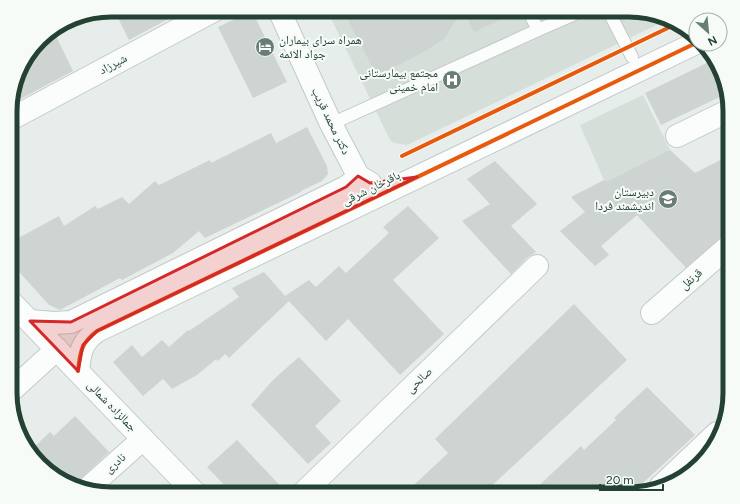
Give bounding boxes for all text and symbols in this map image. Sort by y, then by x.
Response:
north arrow [688,12,728,52]
place label: همراه سرای بیماران جواد الائمه [279,33,362,61]
text: N [706,33,719,48]
hotel icon: همراه سرای بیماران جواد الائمه [254,36,276,58]
street label: شیرزاد [97,51,130,77]
place label: مجتمع بیمارستانی امام خمینی [360,66,438,95]
hospital icon: مجتمع بیمارستانی امام خمینی [441,69,463,91]
street label: دکتر محمد قریب [308,85,353,157]
street label: باقرخان شرقی [340,168,403,208]
place label: دبیرستان اندیشمند فردا [595,185,654,213]
school or university icon: دبیرستان اندیشمند فردا [657,188,679,210]
street label: قرنفل [677,266,705,292]
street label: صالحی [403,364,435,396]
street label: جمالزاده شمالی [84,378,140,435]
street label: نادری [102,450,128,476]
scale bar [600,466,663,492]
text: 20 m [606,473,634,487]

